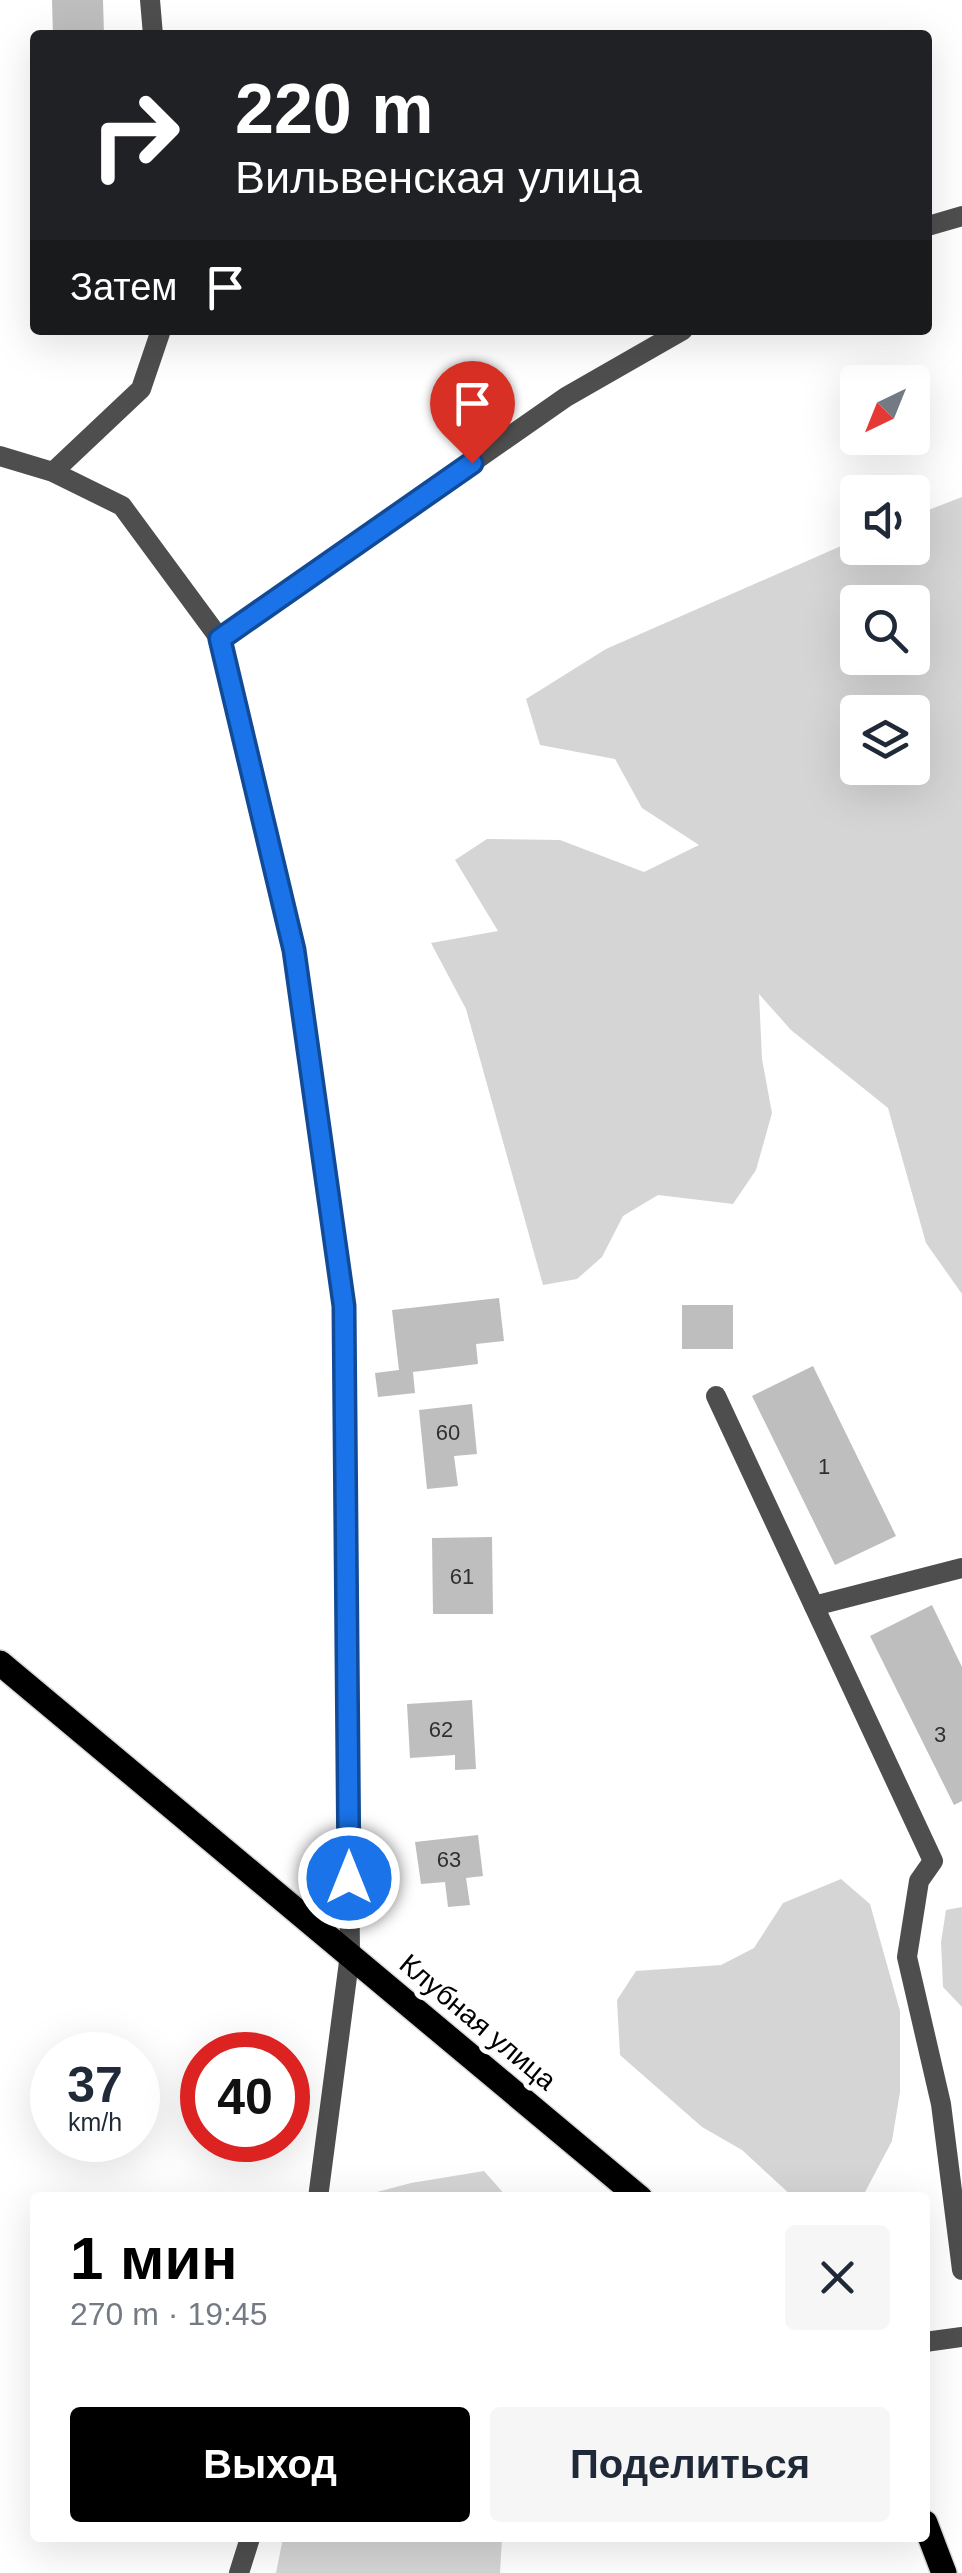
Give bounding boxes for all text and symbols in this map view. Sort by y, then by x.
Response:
icon: right [70,70,200,200]
text: 220 m [235,70,433,148]
text: Вильвенская улица [235,152,642,203]
icon: arrive [198,260,253,315]
text: Затем [70,266,178,308]
pin [430,361,515,464]
north arrow [840,365,930,455]
map controls [840,365,930,785]
icon: arrive [445,376,500,431]
button: sound [840,475,930,565]
button: search [840,585,930,675]
button: layers [840,695,930,785]
house number: 60 [436,1420,460,1445]
house number: 1 [818,1454,830,1479]
house number: 61 [450,1564,474,1589]
house number: 62 [429,1717,453,1742]
house number: 3 [934,1722,946,1747]
position arrow [297,1826,401,1930]
house number: 63 [437,1847,461,1872]
street label: Клубная улица [394,1948,563,2096]
speed limit sign: 40 [180,2032,310,2162]
text: 37 [67,2057,123,2113]
text: km/h [68,2108,122,2136]
text: 1 мин [70,2225,238,2292]
button: close [785,2225,890,2330]
text: 270 m · 19:45 [70,2296,267,2332]
button: Выход [70,2407,470,2522]
button: Поделиться [490,2407,890,2522]

